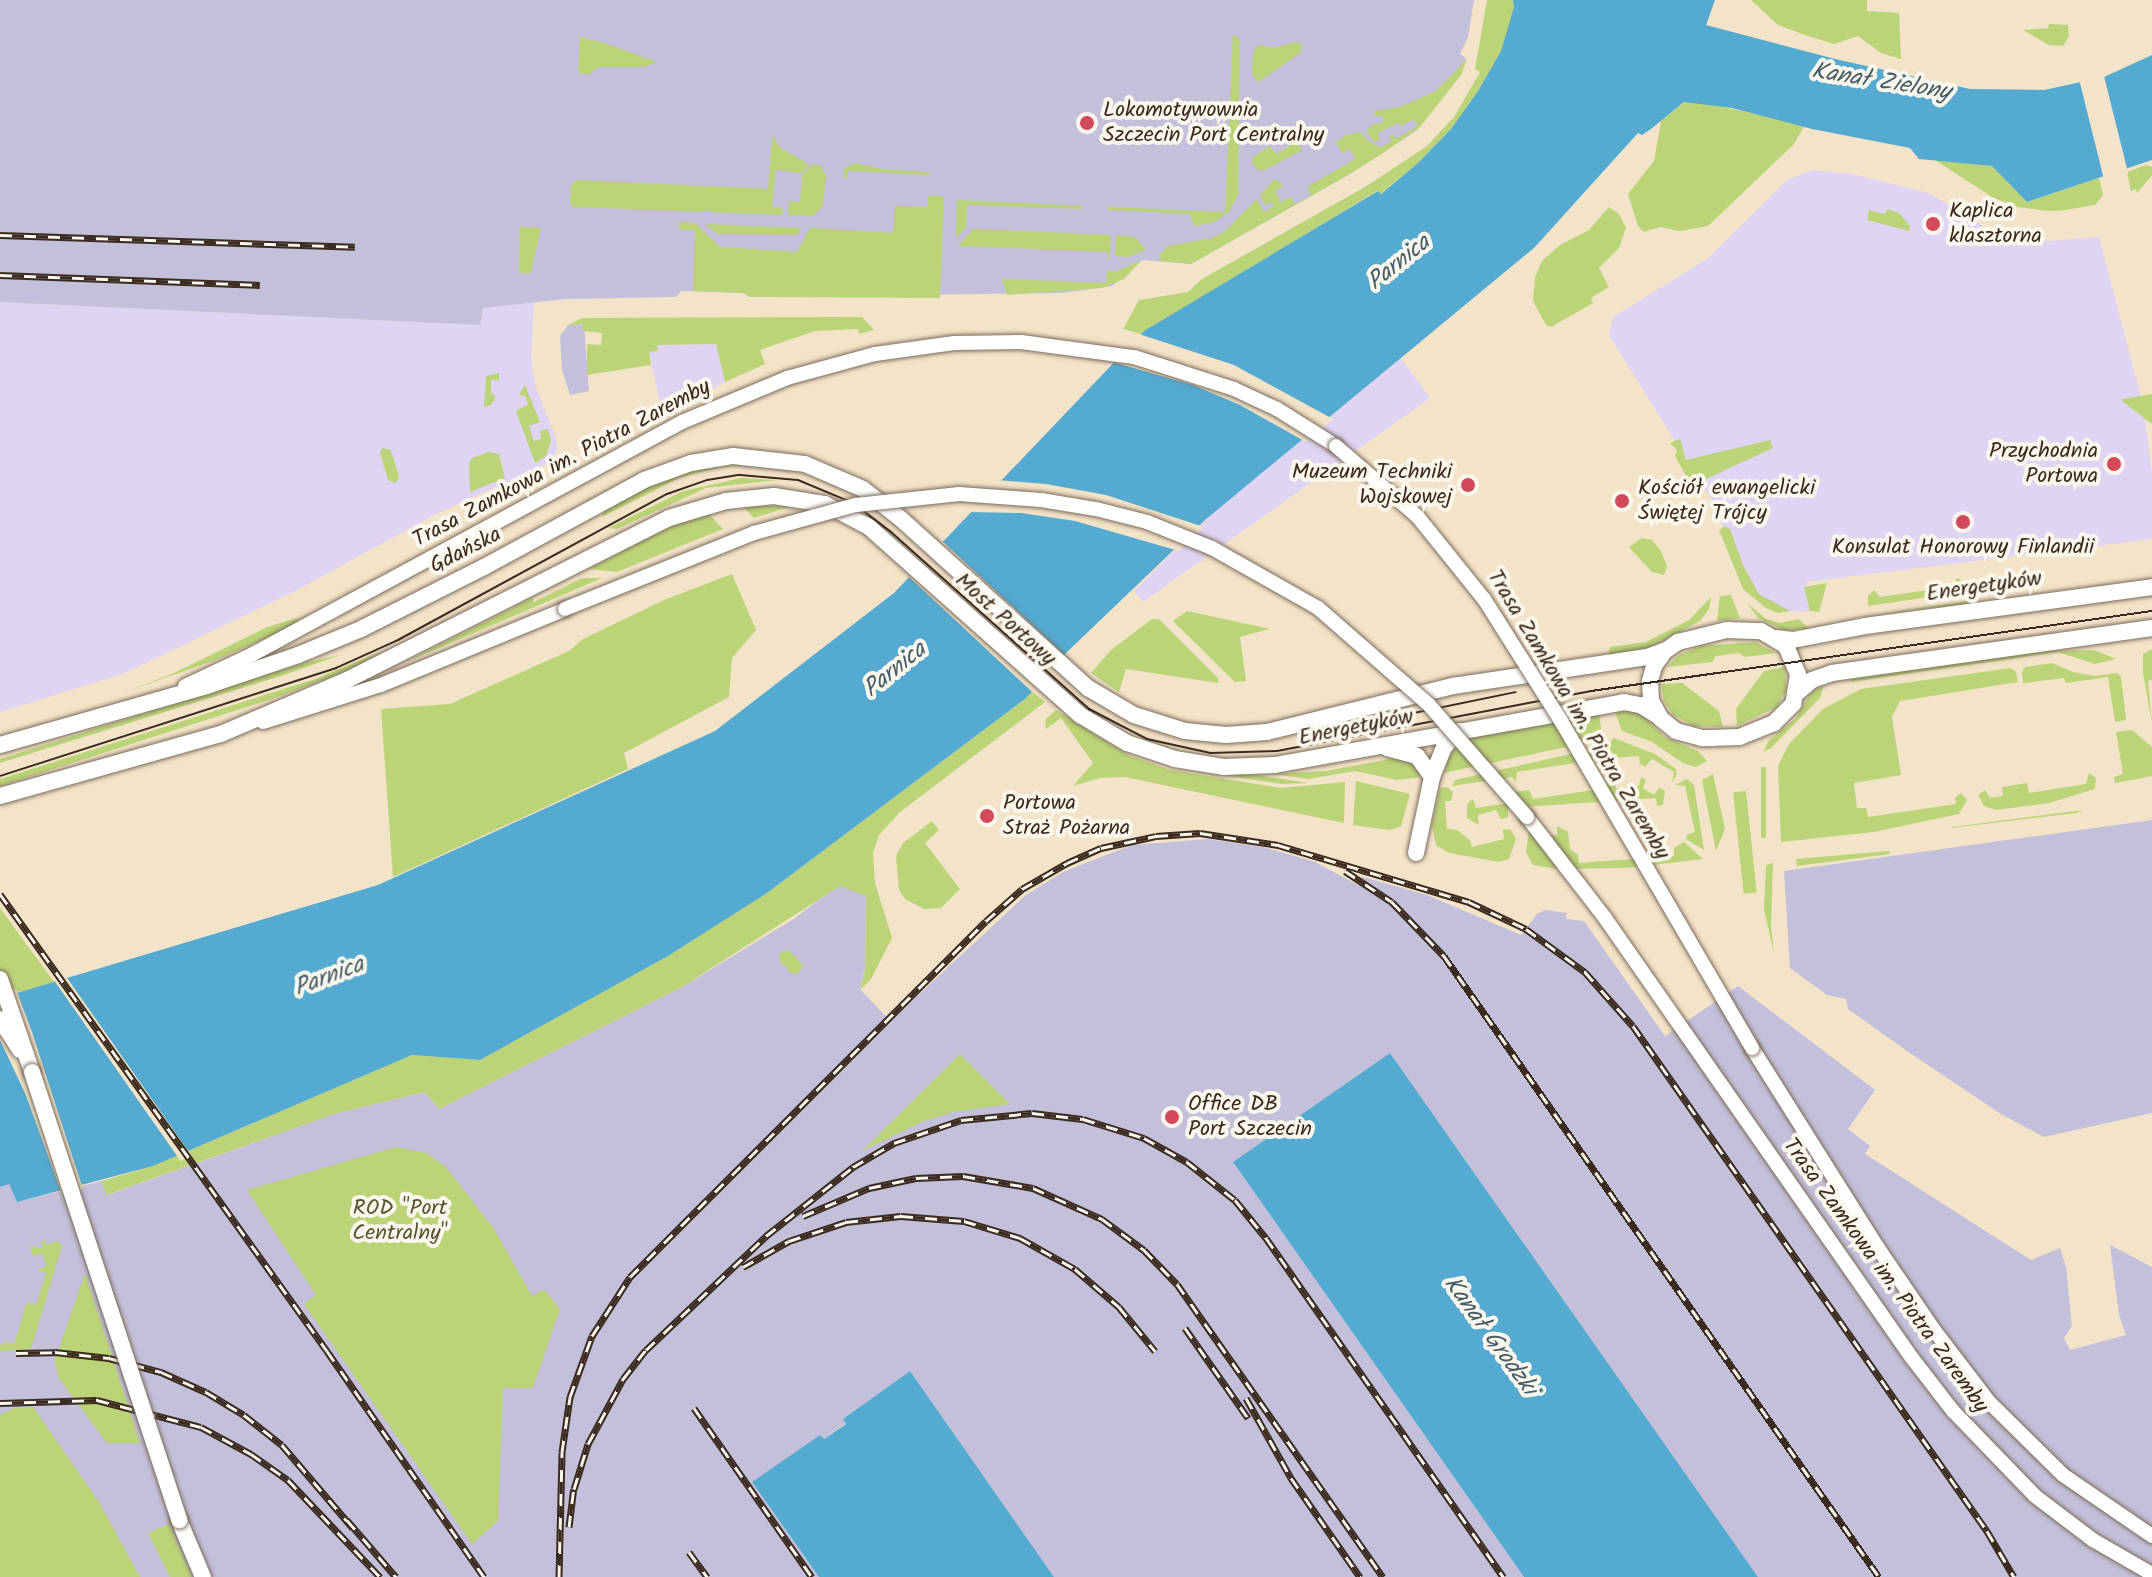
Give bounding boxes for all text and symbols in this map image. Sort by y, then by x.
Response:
water label: Kanał Zielony [1810,57,1952,107]
place label: Lokomotywownia Szczecin Port Centralny [1103,97,1324,148]
marker: Lokomotywownia Szczecin Port Centralny [1078,114,1096,132]
place label: Kaplica klasztorna [1949,198,2042,250]
marker: Kaplica klasztorna [1924,215,1942,233]
water label: Parnica [1362,229,1436,297]
street label: Trasa Zamkowa im. Piotra Zaremby [409,374,715,554]
place label: Przychodnia Portowa [1989,438,2098,490]
marker: Przychodnia Portowa [2105,455,2123,473]
place label: Muzeum Techniki Wojskowej [1292,459,1452,510]
place label: Kościół ewangelicki Świętej Trójcy [1638,475,1815,526]
marker: Muzeum Techniki Wojskowej [1459,476,1477,494]
marker: Kościół ewangelicki Świętej Trójcy [1613,492,1631,510]
marker: Konsulat Honorowy Finlandii [1954,513,1972,531]
street label: Gdańska [426,522,506,580]
place label: Konsulat Honorowy Finlandii [1832,535,2094,561]
street label: Trasa Zamkowa im. Piotra Zaremby [1481,565,1675,865]
street label: Energetyków [1925,566,2043,608]
street label: Most Portowy [949,568,1061,672]
water label: Parnica [858,636,932,704]
street label: Energetyków [1297,704,1415,752]
place label: Portowa Straż Pożarna [1003,790,1130,842]
marker: Portowa Straż Pożarna [978,807,996,825]
water label: Parnica [290,951,368,1003]
place label: Office DB Port Szczecin [1188,1091,1312,1142]
marker: Office DB Port Szczecin [1163,1108,1181,1126]
street label: Trasa Zamkowa im. Piotra Zaremby [1776,1134,1994,1418]
park label: ROD "Port Centralny" [352,1195,448,1246]
water label: Kanał Grodzki [1437,1271,1543,1401]

